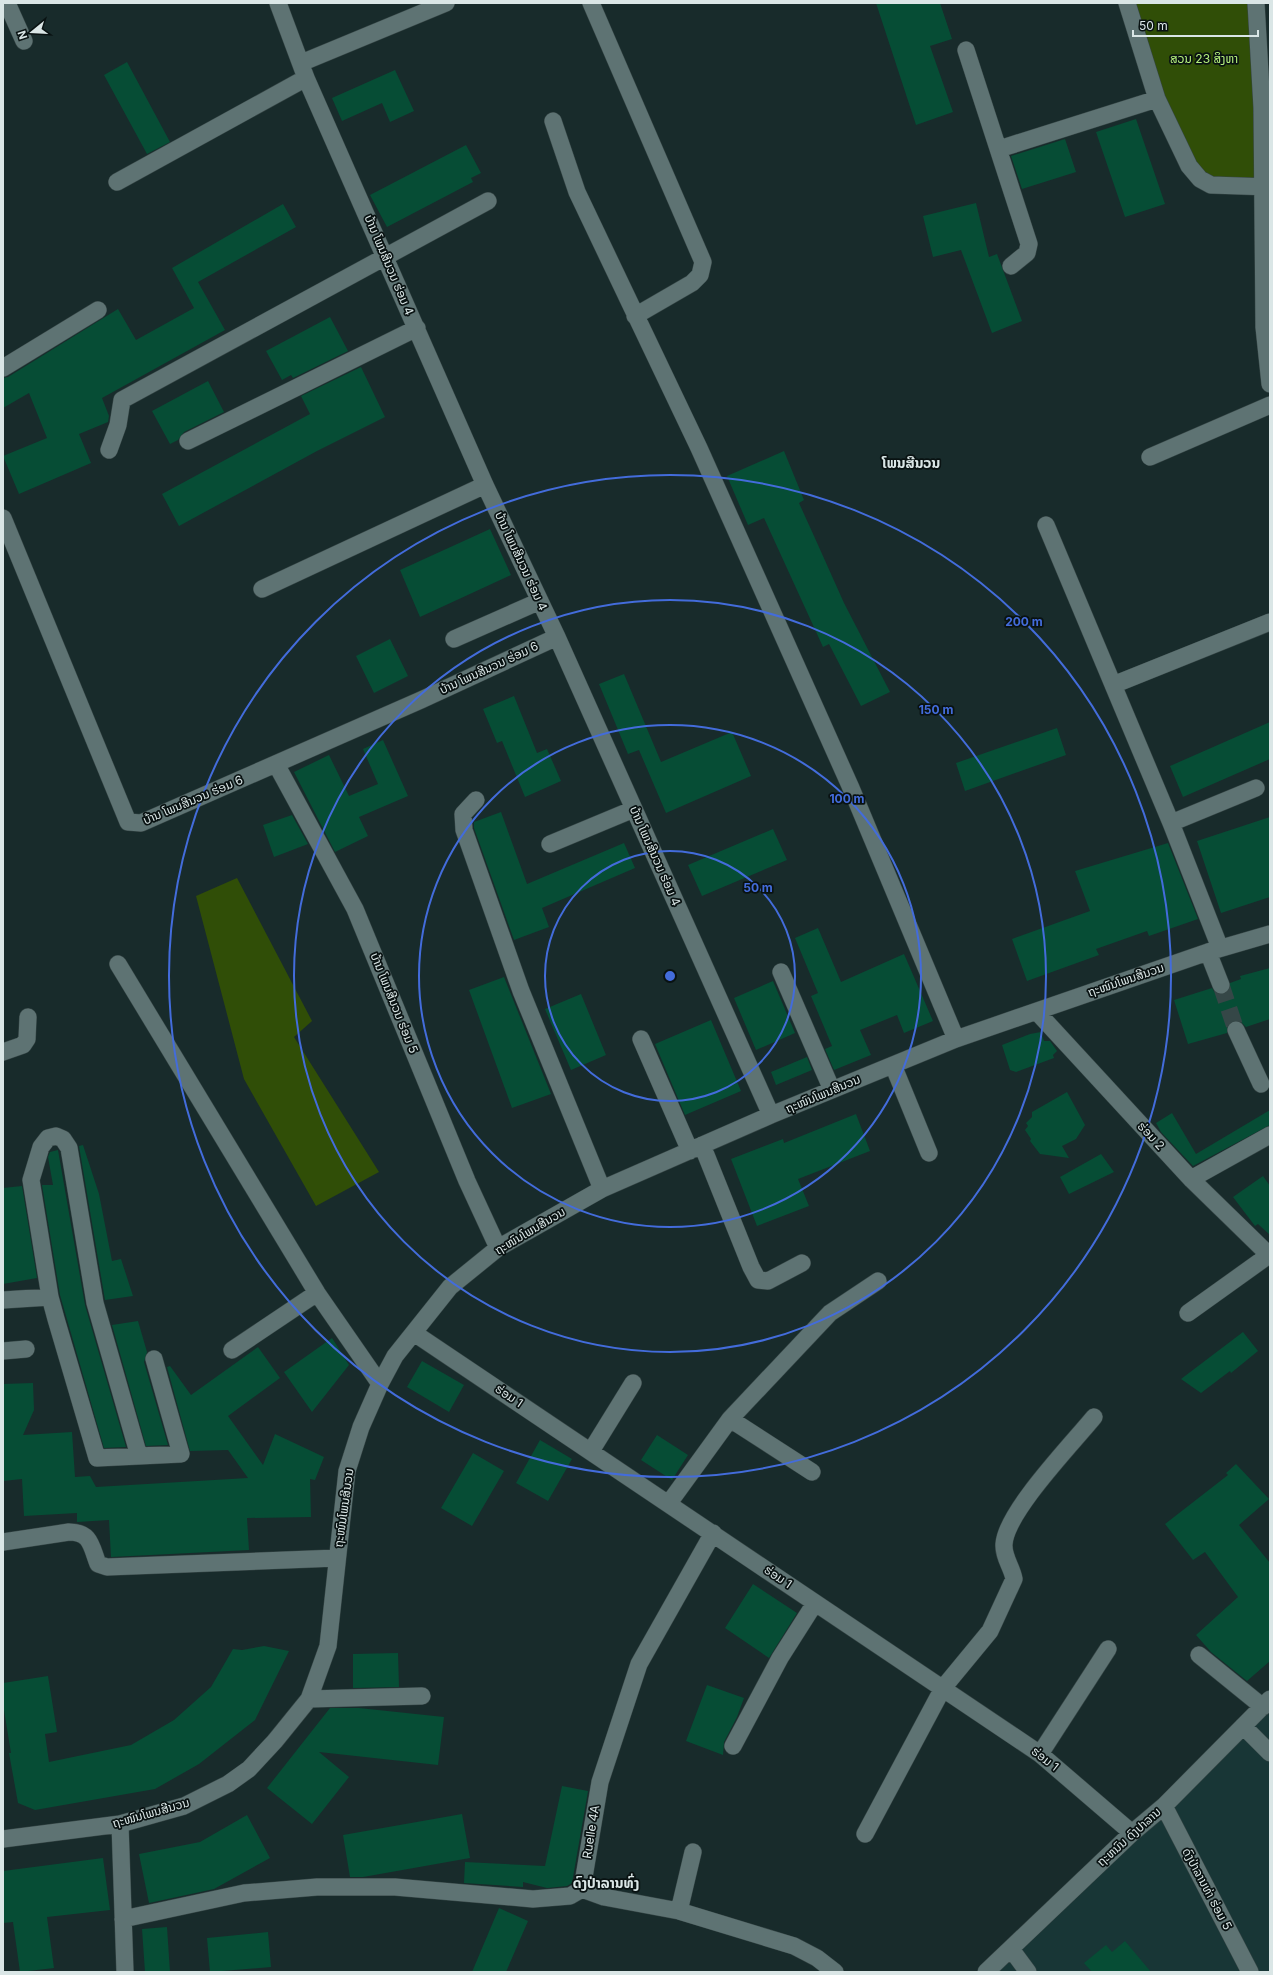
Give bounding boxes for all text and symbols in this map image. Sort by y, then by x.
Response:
north arrow [12,12,52,52]
scale bar [1133,12,1258,38]
text: 50 m [1139,18,1168,33]
text: N [15,29,30,41]
park label: ສວນ 23 ສິງຫາ [1170,51,1238,66]
street label: ບ້ານ ໂພນສີນວນ ຮ່ອມ 4 [362,212,417,317]
district label: ໂພນສີນວນ [881,454,940,471]
street label: ບ້ານ ໂພນສີນວນ ຮ່ອມ 4 [492,509,551,613]
text: 200 m [1005,614,1043,629]
street label: ບ້ານ ໂພນສີນວນ ຮ່ອມ 6 [437,638,541,697]
text: 150 m [919,702,953,717]
street label: ບ້ານ ໂພນສີນວນ ຮ່ອມ 6 [140,772,245,827]
text: 100 m [829,791,865,806]
street label: ບ້ານ ໂພນສີນວນ ຮ່ອມ 4 [627,804,684,908]
text: 50 m [743,880,773,895]
street label: ບ້ານ ໂພນສີນວນ ຮ່ອມ 5 [367,950,421,1055]
street label: ຖະໜົນໂພນສີນວນ [1086,959,1166,1000]
centre of rings [663,969,677,983]
street label: ຖະໜົນໂພນສີນວນ [783,1071,862,1116]
street label: ຮ່ອມ 2 [1135,1119,1168,1153]
street label: ຖະໜົນໂພນສີນວນ [492,1204,568,1258]
street label: ຮ່ອມ 1 [492,1381,526,1410]
street label: ຖະໜົນໂພນສີນວນ [331,1467,356,1548]
street label: ຮ່ອມ 1 [761,1562,795,1591]
street label: ຮ່ອມ 1 [1029,1743,1062,1774]
street label: ຖະໜົນໂພນສີນວນ [110,1794,191,1831]
street label: Ruelle 4A [579,1804,602,1860]
street label: ຖະຫນົນ ດົງປາລານ [1094,1804,1164,1869]
street label: ດົງປ່າລານທ່າ ຮ່ອມ 5 [1179,1845,1235,1932]
district label: ດົງປ່າລານທົ່ງ [573,1873,639,1891]

